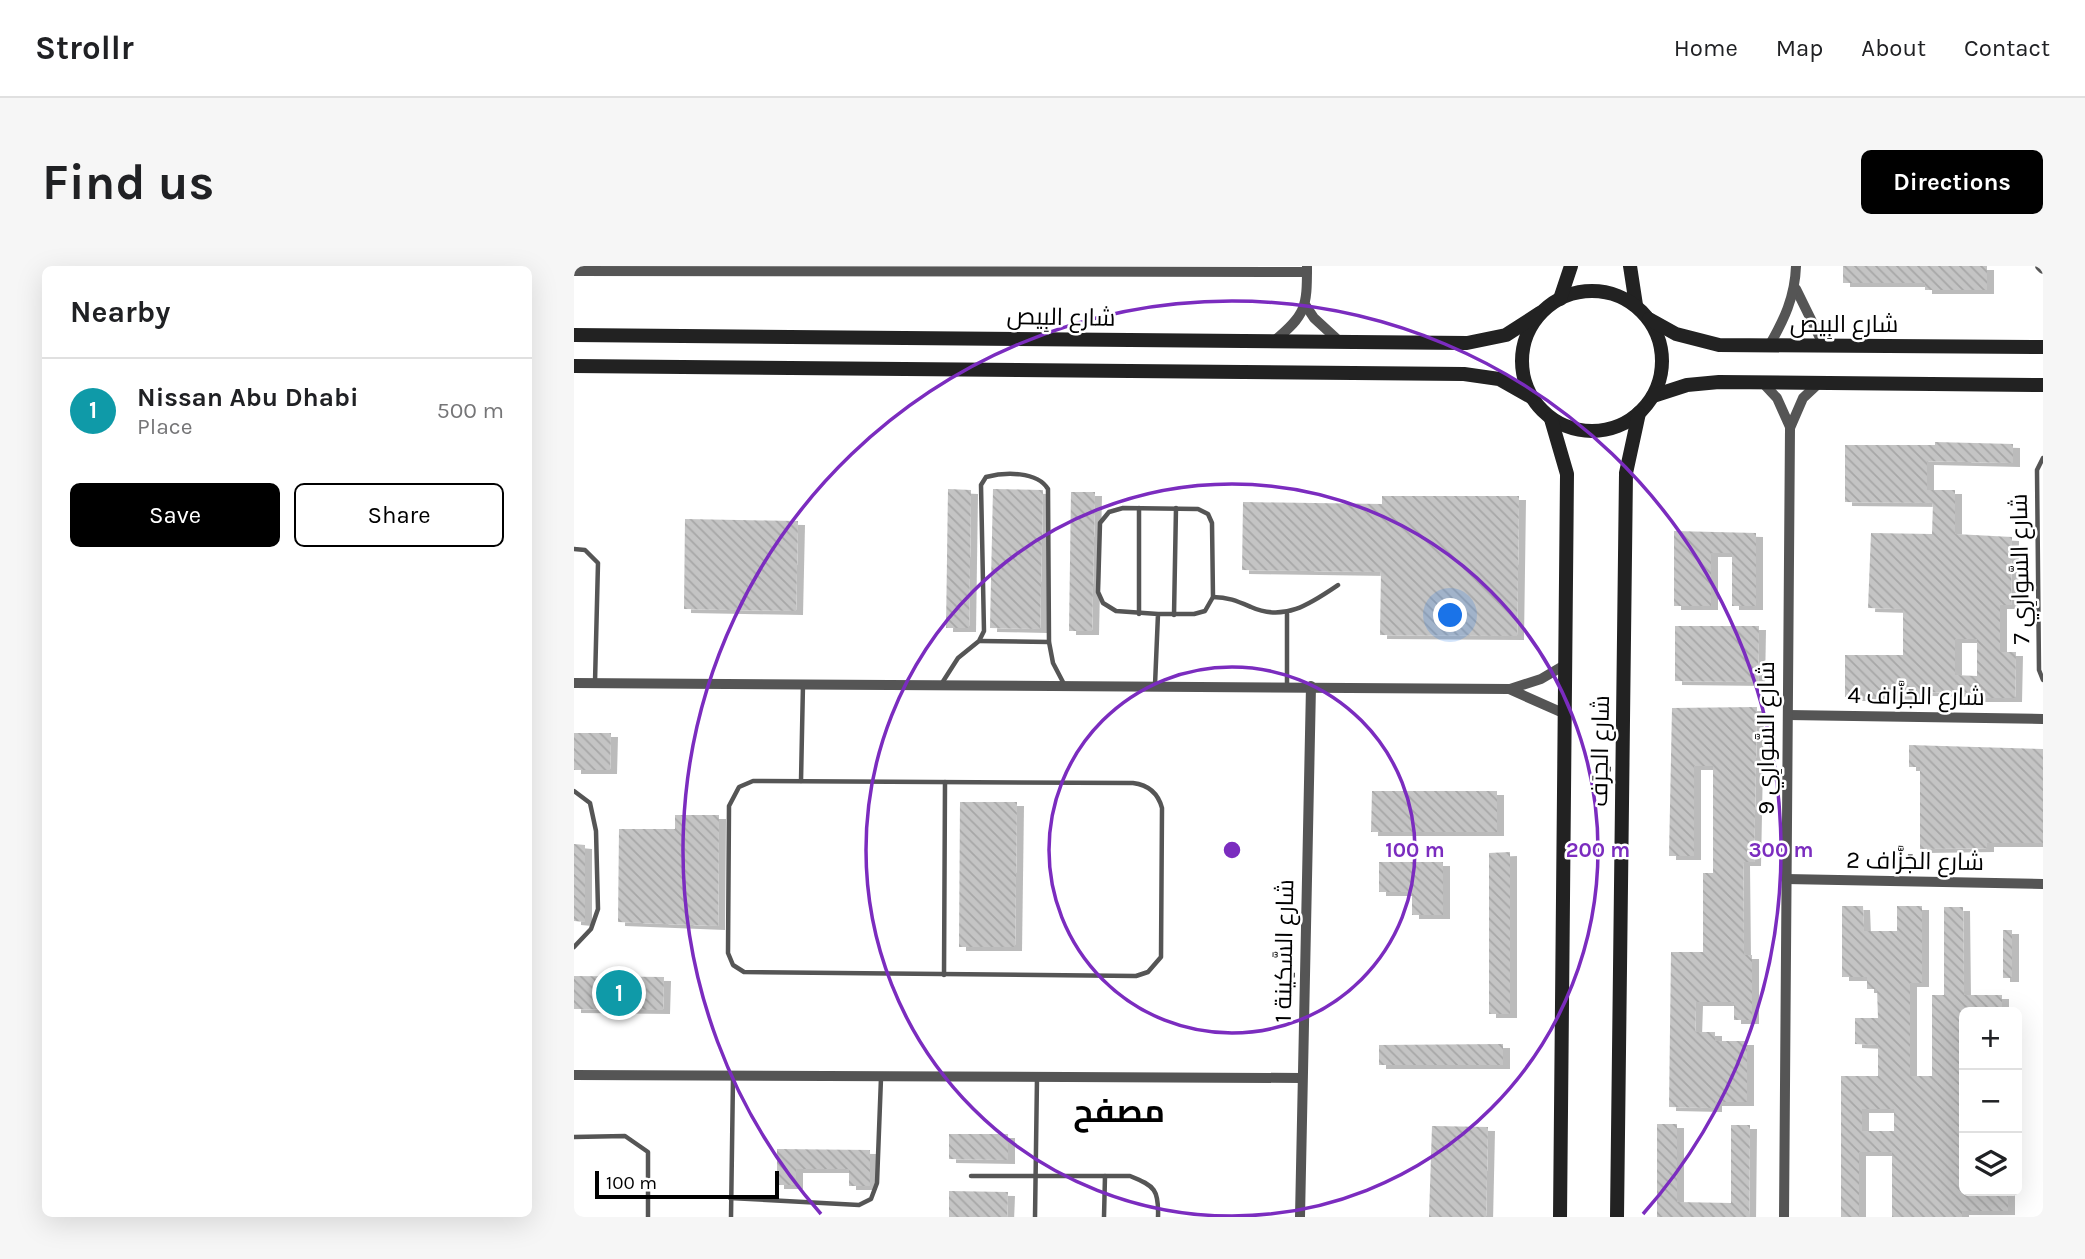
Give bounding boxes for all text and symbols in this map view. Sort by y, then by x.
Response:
text: Strollr [35,29,134,67]
text: Home [1674,34,1738,62]
text: Map [1776,34,1823,62]
text: About [1861,34,1926,62]
text: Contact [1964,34,2050,62]
button: Directions [1861,150,2043,214]
text: Find us [42,154,214,211]
text: Nearby [70,294,170,330]
street label: شارع البِيص [1006,302,1116,334]
street label: شارع البِيص [1790,310,1898,340]
text: Nissan Abu Dhabi [137,382,358,413]
text: 1 [89,397,97,424]
text: 500 m [437,397,504,424]
text: Place [137,413,193,440]
button: Save [70,483,280,547]
button: Share [294,483,504,547]
street label: شارع السَّوارِي 7 [2005,493,2039,645]
your location [1433,598,1467,632]
street label: شارع السَّوارِي 9 [1752,661,1784,815]
street label: شارع الجَزَّاف 4 [1847,680,1985,713]
street label: شارع الحِرَف [1585,695,1617,807]
centre of rings [1220,838,1244,862]
text: 100 m [1385,838,1445,862]
text: 200 m [1566,838,1630,862]
text: 300 m [1749,838,1813,862]
street label: شارع الجَزَّاف 2 [1846,845,1984,878]
street label: شارع السَّكِينة 1 [1269,879,1301,1023]
pin: 1 [596,967,642,1019]
map controls [1959,1007,2022,1196]
button: + [1959,1007,2022,1070]
button: − [1959,1070,2022,1133]
district label: مصفح [1073,1093,1165,1133]
button: layers [1959,1133,2022,1196]
scale bar [595,1168,779,1200]
text: 100 m [606,1172,657,1194]

